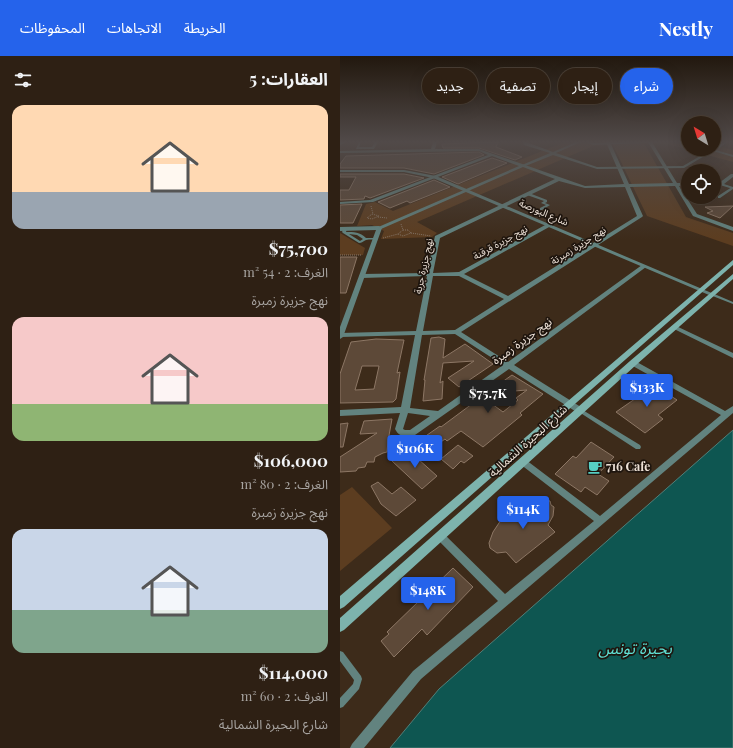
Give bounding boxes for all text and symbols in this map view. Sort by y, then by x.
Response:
text: Nestly [659,15,713,41]
text: المحفوظات [20,18,85,37]
text: الاتجاهات [107,18,162,37]
text: الخريطة [184,18,226,37]
text: العقارات: 5 [249,67,328,89]
chip: جديد [422,68,478,104]
chip: تصفية [486,68,550,104]
chip: إيجار [558,68,612,104]
chip: شراء [620,68,673,104]
icon: filters [12,69,34,91]
north arrow [681,116,721,156]
map controls [681,116,721,204]
icon: home [134,131,206,203]
button: locate [681,164,721,204]
street label: شارع البورصة [517,195,571,230]
street label: نهج جزيرة قرقنة [470,221,531,264]
street label: نهج جزيرة زمبرتة [548,222,609,268]
text: $75,700 [269,237,328,259]
street label: نهج جزيرة جربة [410,237,437,295]
text: الغرف: 2 · 54 m² [243,263,328,280]
text: نهج جزيرة زمبرة [251,291,328,308]
street label: نهج جزيرة زمبرة [488,313,556,369]
icon: home [134,343,206,415]
pin: $133K [619,374,675,408]
text: $133K [630,378,664,395]
pin: $75.7K [455,380,521,414]
text: $75.7K [469,384,507,401]
street label: شارع البحيرة الشمالية [485,401,571,481]
pin: $106K [387,435,443,469]
text: $106K [396,439,434,456]
text: $106,000 [254,449,328,471]
place label: 716 Cafe [606,458,650,474]
cafe icon: 716 Cafe [587,459,603,475]
text: الغرف: 2 · 80 m² [241,475,328,492]
pin: $114K [495,496,551,530]
text: $114K [506,500,540,517]
text: نهج جزيرة زمبرة [251,503,328,520]
icon: home [134,555,206,627]
pin: $148K [400,577,456,611]
text: $148K [410,581,446,598]
water label: بحيرة تونس [598,637,673,658]
text: $114,000 [259,661,328,683]
text: الغرف: 2 · 60 m² [241,687,328,704]
text: شارع البحيرة الشمالية [219,715,328,732]

